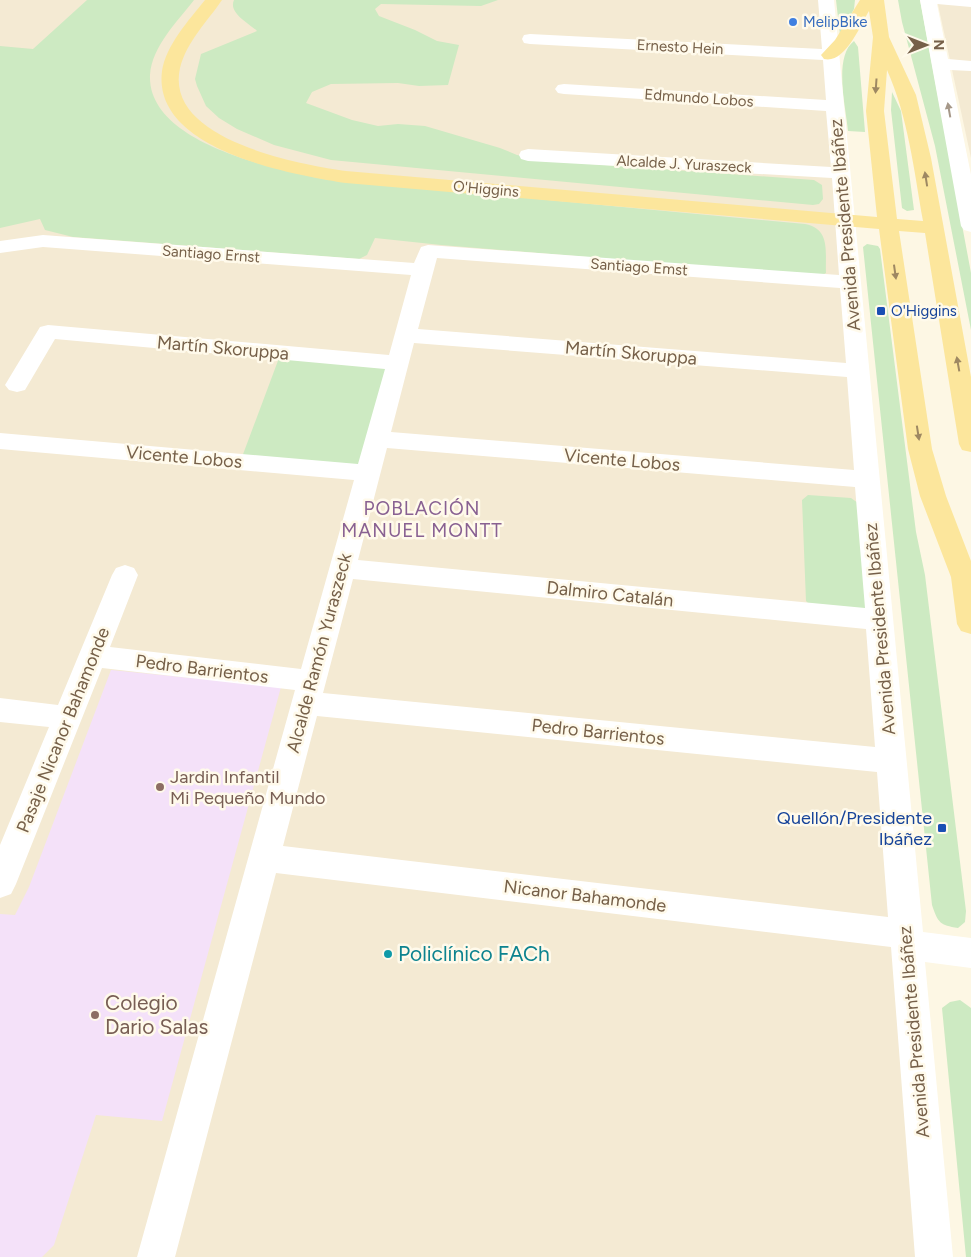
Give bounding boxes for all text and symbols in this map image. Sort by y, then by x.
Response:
place label: MelipBike [803,13,867,31]
marker: MelipBike [787,16,799,28]
north arrow [901,20,951,70]
street label: Ernesto Hein [636,36,724,58]
text: N [930,40,947,50]
one-way arrow [872,78,880,94]
street label: Edmundo Lobos [644,85,754,111]
one-way arrow [944,101,952,117]
street label: Avenida Presidente Ibáñez [825,118,865,332]
street label: Alcalde J. Yuraszeck [616,151,753,177]
one-way arrow [921,171,929,187]
street label: O'Higgins [452,177,520,201]
street label: Santiago Ernst [161,242,261,266]
street label: Santiago Emst [590,255,689,279]
one-way arrow [891,265,899,281]
place label: O'Higgins [891,302,957,320]
marker: O'Higgins [875,305,887,317]
street label: Martín Skoruppa [156,331,290,365]
street label: Martín Skoruppa [564,336,698,370]
one-way arrow [953,356,961,372]
one-way arrow [914,425,922,441]
street label: Vicente Lobos [125,441,243,473]
street label: Vicente Lobos [563,444,681,476]
district label: POBLACIÓN MANUEL MONTT [341,497,503,542]
street label: Avenida Presidente Ibáñez [860,522,900,736]
street label: Alcalde Ramón Yuraszeck [282,551,356,755]
street label: Dalmiro Catalán [546,576,674,612]
street label: Pasaje Nicanor Bahamonde [12,624,114,836]
street label: Pedro Barrientos [134,650,270,688]
street label: Pedro Barrientos [530,714,666,750]
place label: Jardin Infantil Mi Pequeño Mundo [170,766,325,809]
marker: Jardin Infantil Mi Pequeño Mundo [154,781,166,793]
place label: Quellón/Presidente Ibáñez [777,807,932,850]
marker: Quellón/Presidente Ibáñez [936,822,948,834]
street label: Nicanor Bahamonde [502,875,668,917]
street label: Avenida Presidente Ibáñez [894,925,934,1139]
place label: Policlínico FACh [398,941,550,966]
marker: Policlínico FACh [382,948,394,960]
place label: Colegio Dario Salas [105,990,208,1039]
marker: Colegio Dario Salas [89,1009,101,1021]

